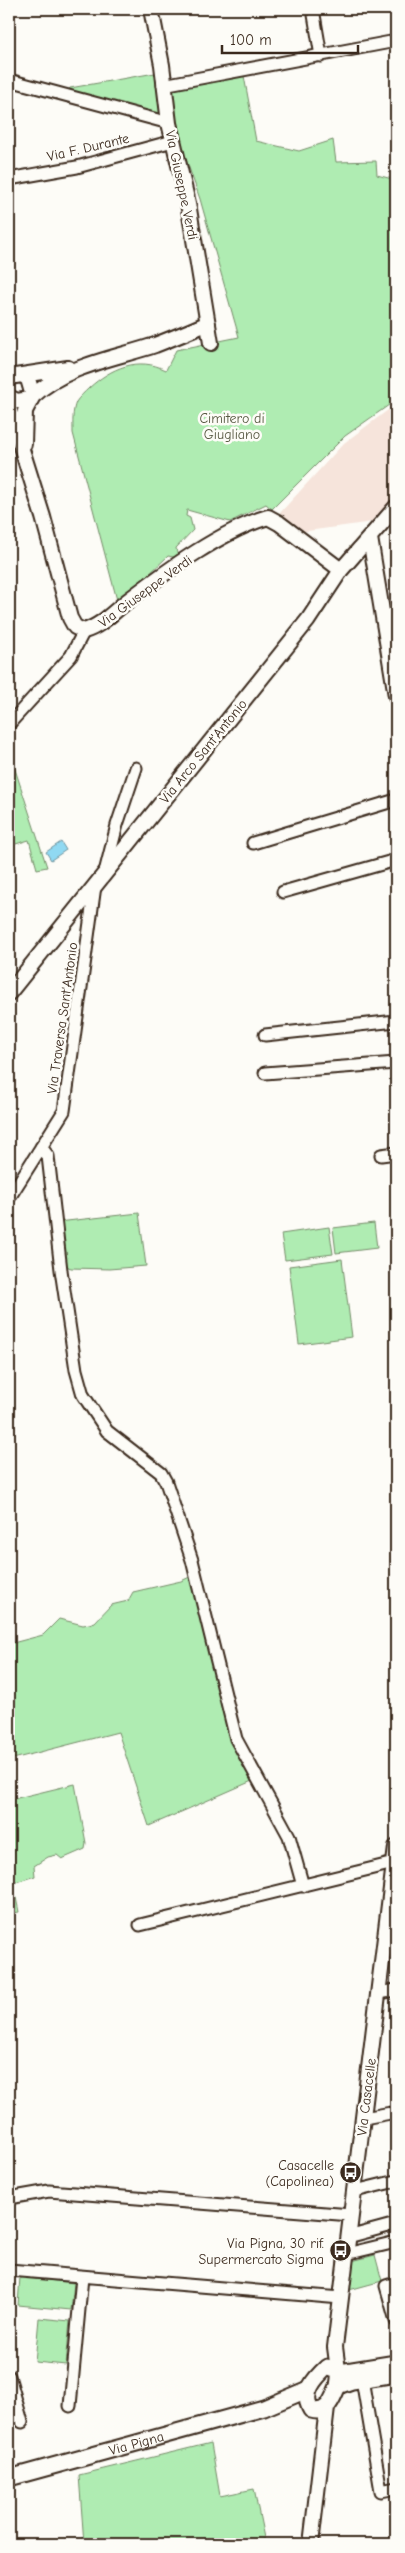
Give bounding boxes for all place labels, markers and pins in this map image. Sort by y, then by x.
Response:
place label: Casacelle (Capolinea) [265,2157,334,2190]
bus stop icon: Casacelle (Capolinea) [338,2161,362,2185]
place label: Via Pigna, 30 rif. Supermercato Sigma [199,2235,324,2268]
bus stop icon: Via Pigna, 30 rif. Supermercato Sigma [328,2239,352,2263]

